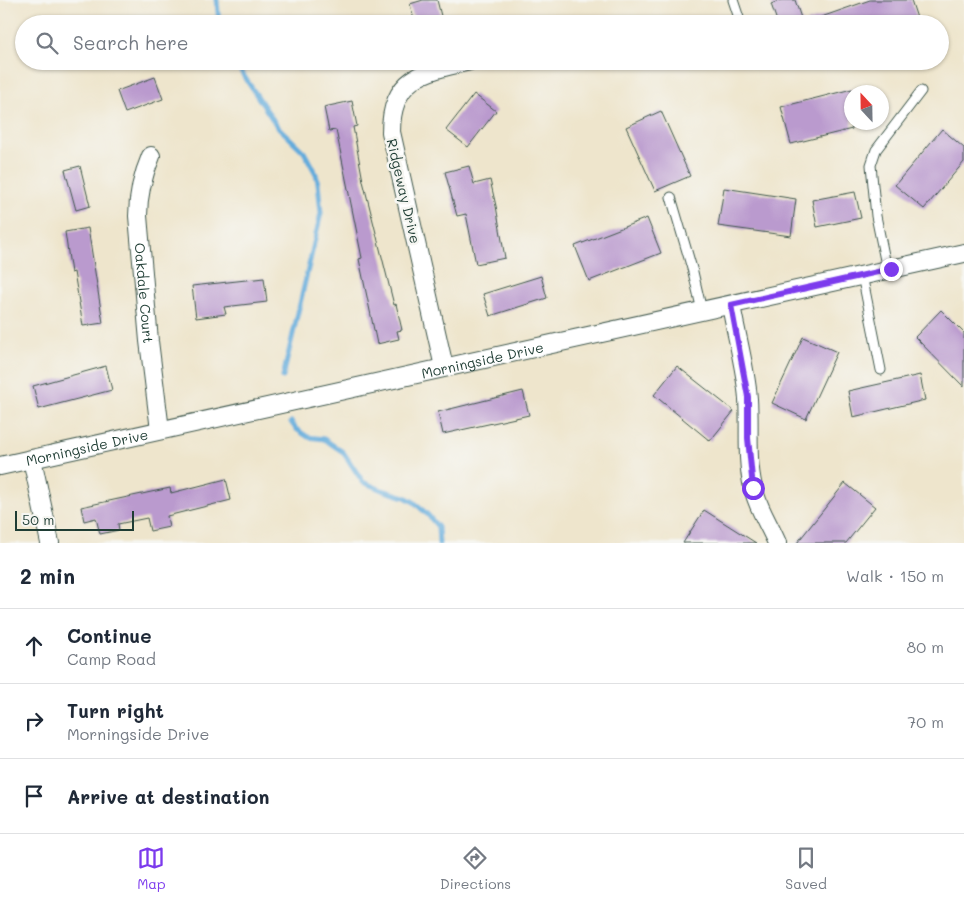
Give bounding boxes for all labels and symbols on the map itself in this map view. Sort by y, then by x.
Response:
north arrow [844,85,889,130]
street label: Ridgeway Drive [383,137,425,245]
street label: Oakdale Court [131,242,159,344]
route end [880,258,903,281]
street label: Morningside Drive [419,337,545,382]
street label: Morningside Drive [24,424,150,470]
route start [742,477,765,500]
scale bar [15,508,134,531]

